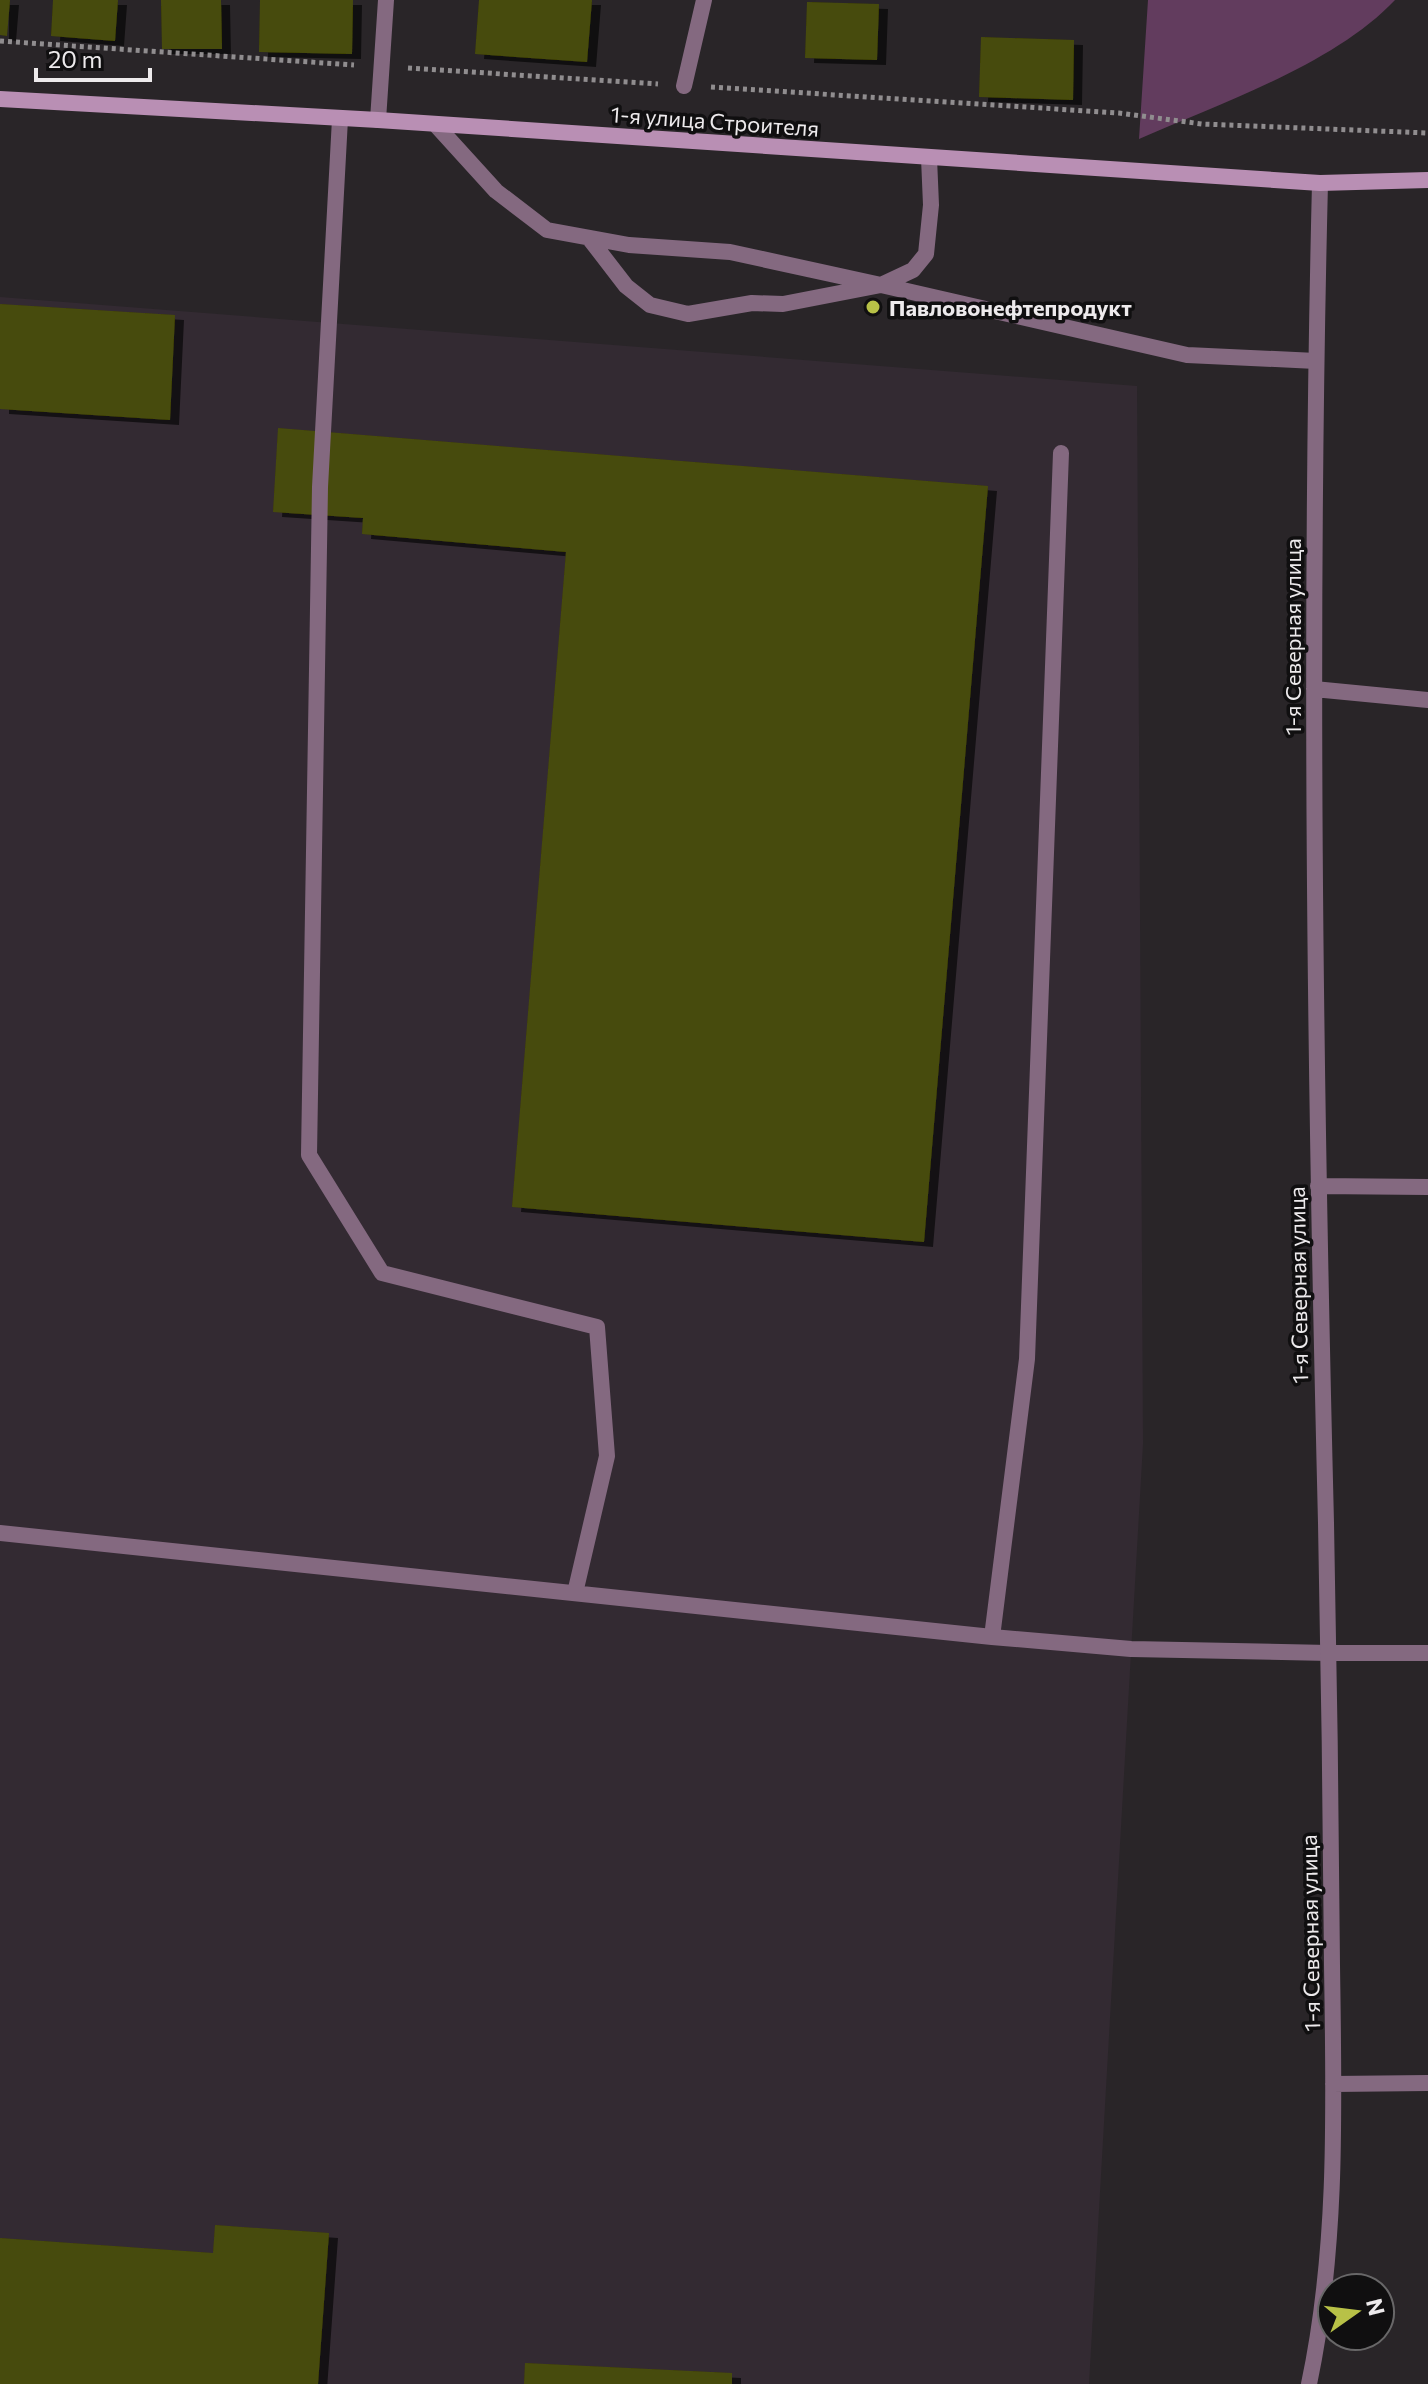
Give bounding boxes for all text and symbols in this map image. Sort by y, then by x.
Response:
scale bar [36,32,150,82]
text: 20 m [48,44,102,73]
street label: 1-я улица Строителя [610,100,820,142]
place label: Павловонефтепродукт [889,294,1132,321]
marker: Павловонефтепродукт [864,298,882,316]
street label: 1-я Северная улица [1279,538,1306,736]
street label: 1-я Северная улица [1283,1186,1313,1384]
street label: 1-я Северная улица [1295,1834,1325,2032]
north arrow [1316,2272,1396,2352]
text: N [1361,2296,1391,2318]

